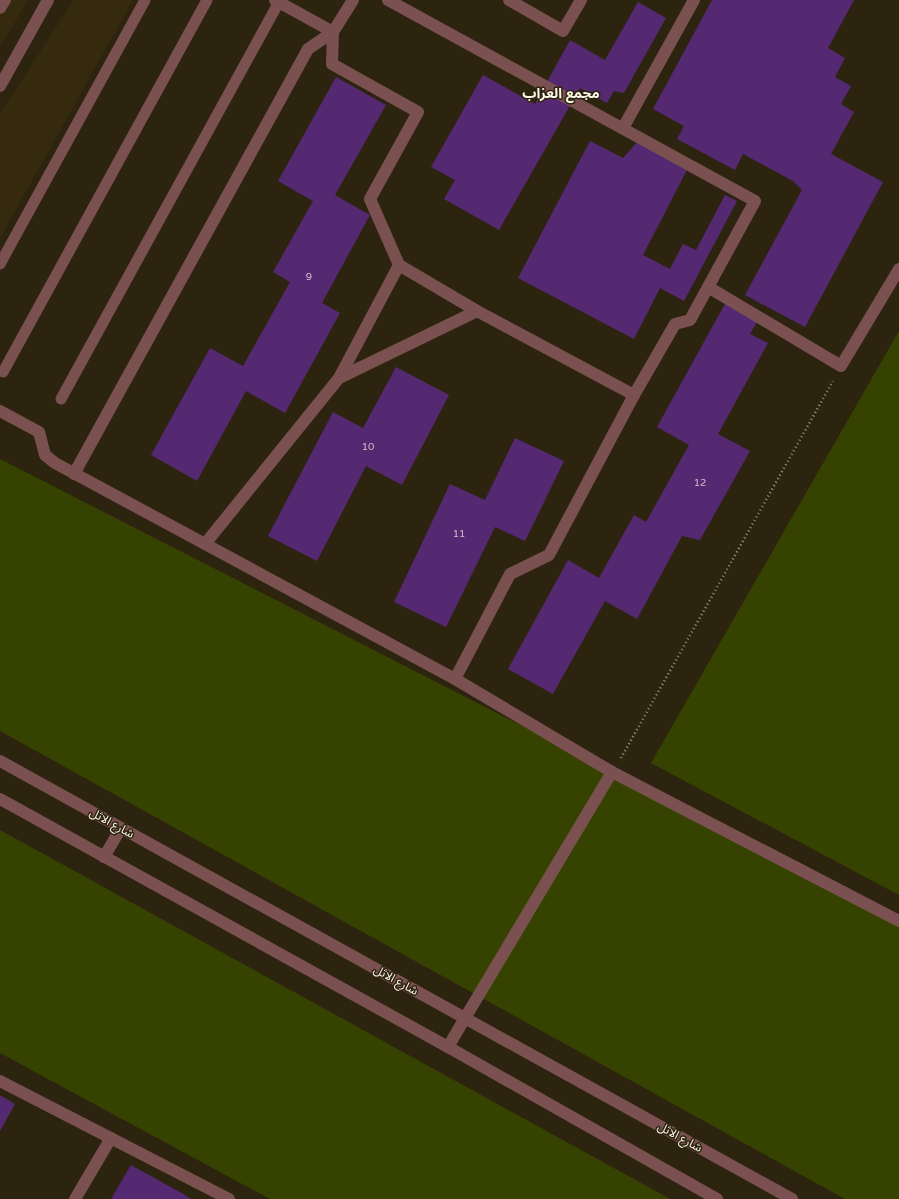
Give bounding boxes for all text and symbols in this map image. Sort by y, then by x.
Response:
district label: مجمع العزاب [522,85,600,103]
house number: 9 [306,271,312,283]
house number: 10 [362,441,374,453]
house number: 12 [694,477,706,489]
house number: 11 [453,528,465,540]
street label: شارع الاثل [86,805,137,843]
street label: شارع الاثل [370,962,421,1000]
street label: شارع الاثل [654,1119,705,1157]

